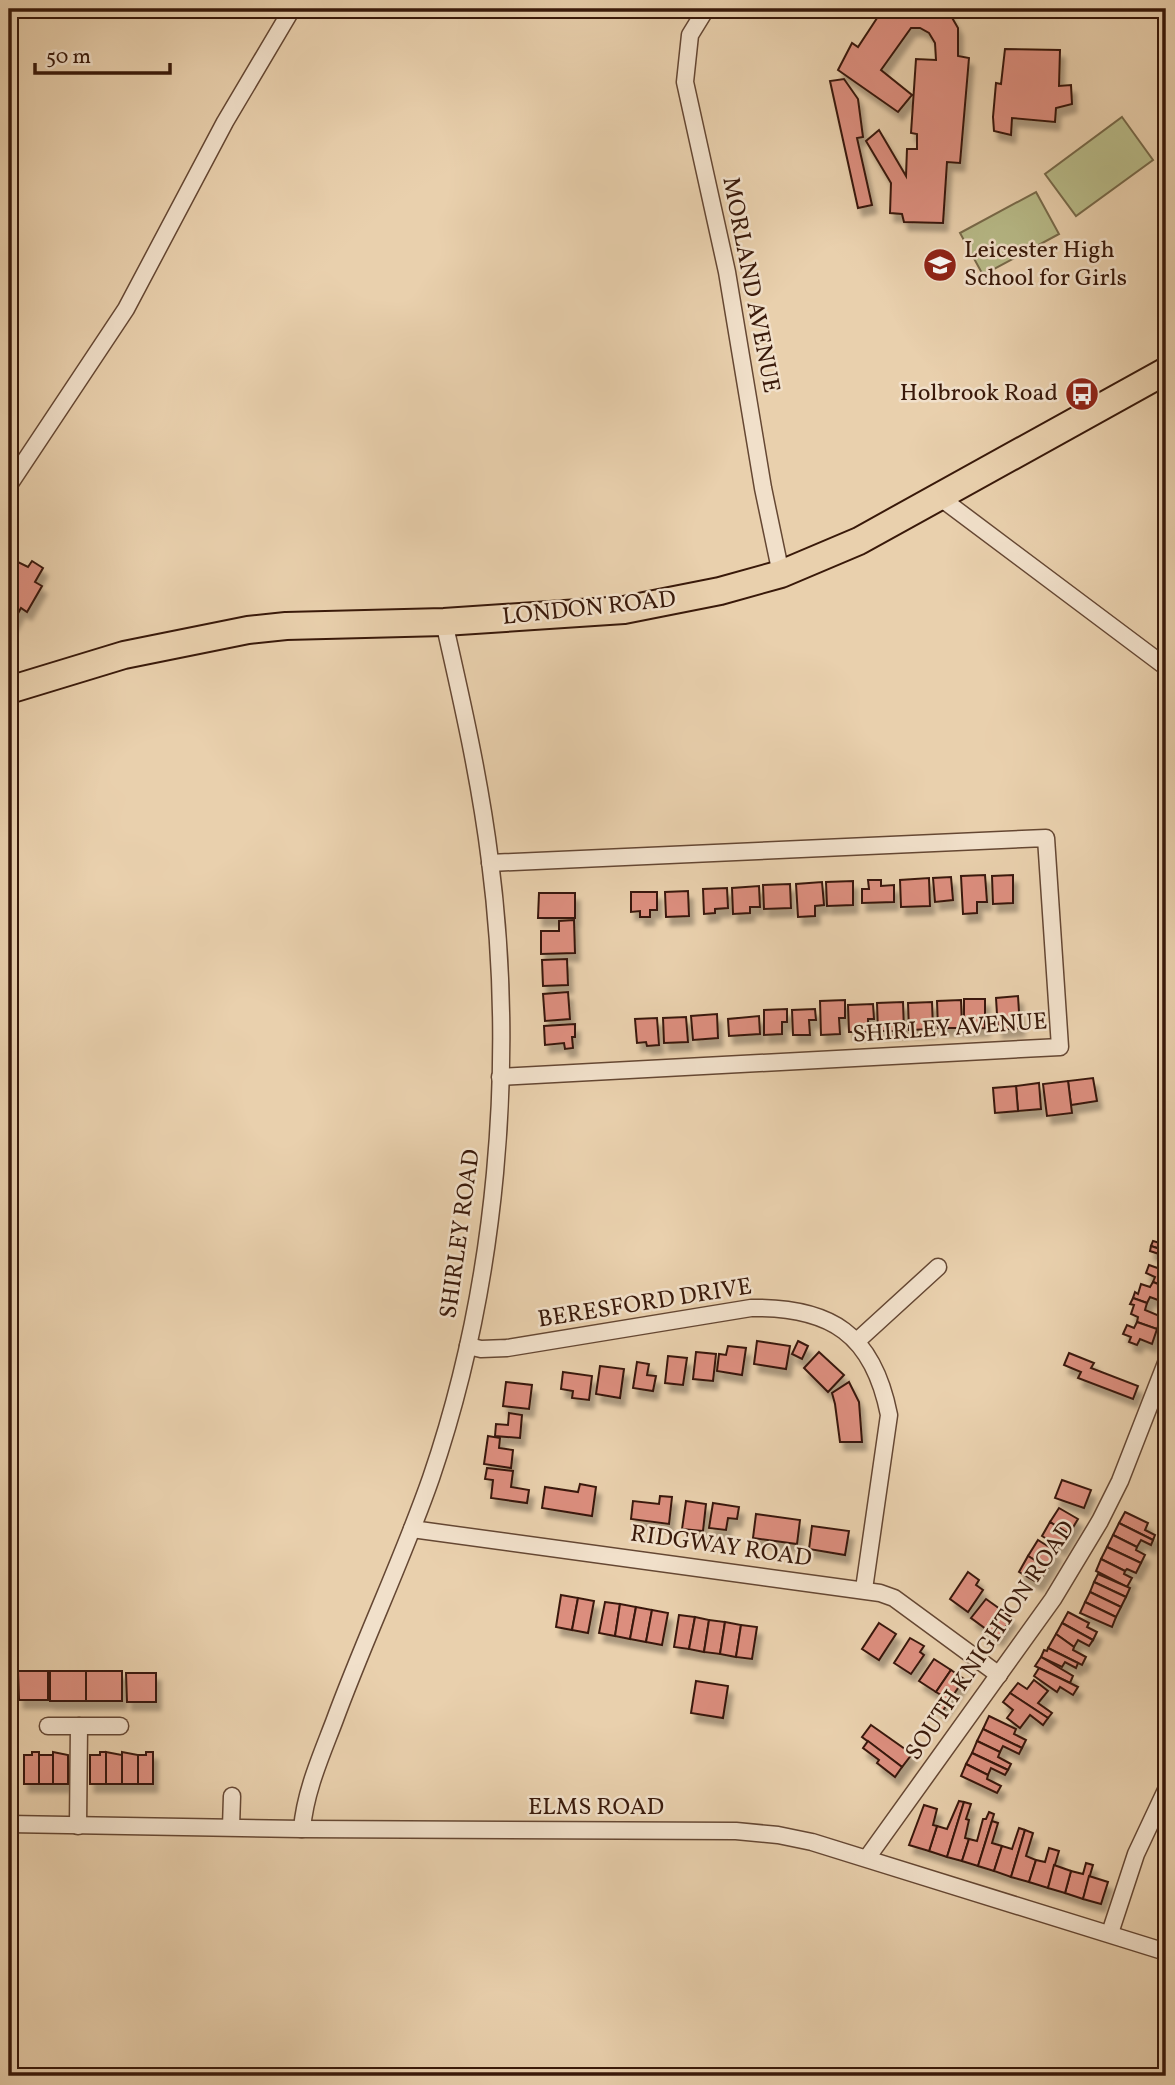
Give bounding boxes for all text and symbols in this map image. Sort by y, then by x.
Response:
scale bar [35,32,170,76]
text: 50 m [46,43,91,72]
street label: MORLAND AVENUE [712,174,788,396]
place label: Leicester High School for Girls [964,234,1127,296]
school or university icon: Leicester High School for Girls [921,246,959,284]
bus stop icon: Holbrook Road [1063,375,1101,413]
place label: Holbrook Road [900,377,1058,411]
street label: LONDON ROAD [501,583,677,635]
street label: SHIRLEY AVENUE [851,1005,1049,1053]
street label: SHIRLEY ROAD [432,1147,490,1321]
street label: BERESFORD DRIVE [535,1270,755,1338]
street label: SOUTH KNIGHTON ROAD [898,1514,1084,1768]
street label: RIDGWAY ROAD [628,1517,814,1577]
street label: ELMS ROAD [528,1791,664,1825]

